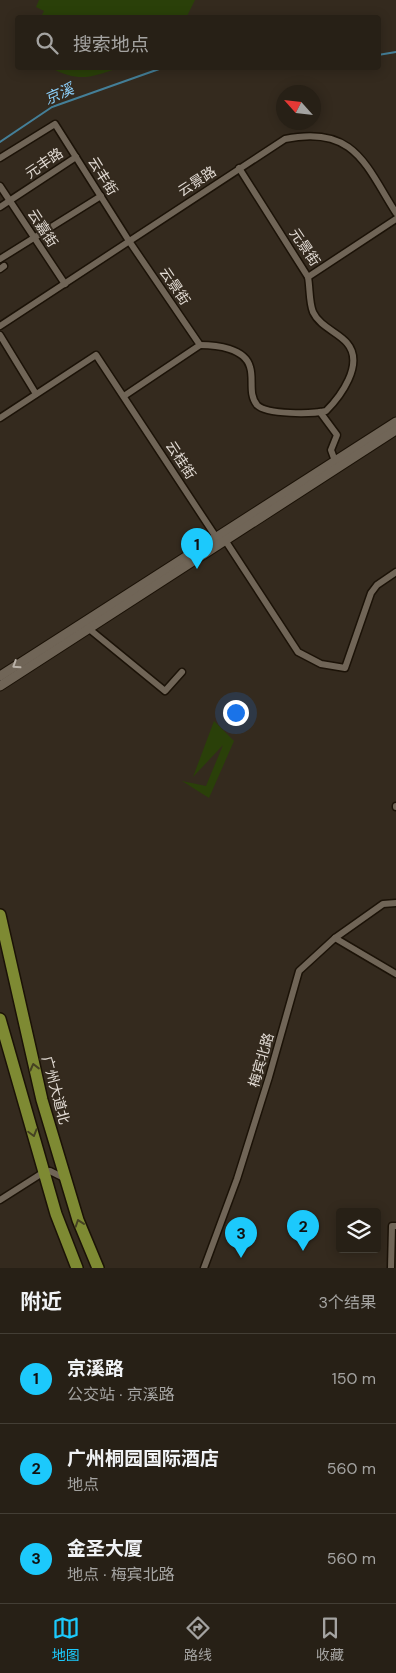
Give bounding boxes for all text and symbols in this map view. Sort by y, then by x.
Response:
search box [15,15,381,70]
icon: search [33,29,61,57]
text: 搜索地点 [73,32,149,57]
water label: 京溪 [41,78,79,109]
north arrow [276,85,321,130]
street label: 元丰路 [22,144,66,182]
street label: 云丰街 [84,153,122,199]
street label: 云景路 [174,162,220,200]
street label: 云嘉街 [24,205,62,251]
street label: 元景街 [286,225,324,269]
street label: 云景街 [156,264,194,308]
street label: 云桂街 [162,437,200,483]
pin: 1 [181,528,213,569]
one-way arrow [12,659,22,668]
your location [223,700,249,726]
street label: 梅宾北路 [245,1031,277,1089]
street label: 广州大道北 [38,1054,74,1126]
one-way arrow [29,1063,40,1072]
one-way arrow [27,1129,37,1137]
map controls [336,1208,381,1253]
button: layers [336,1208,381,1253]
pin: 2 [287,1210,319,1251]
pin: 3 [225,1217,257,1258]
one-way arrow [75,1219,85,1228]
text: 附近 [20,1288,62,1316]
text: 3个结果 [319,1292,376,1313]
text: 京溪路 [67,1356,124,1381]
text: 1 [33,1368,39,1389]
text: 150 m [332,1368,376,1389]
text: 公交站 · 京溪路 [67,1384,175,1405]
text: 广州桐园国际酒店 [67,1446,219,1471]
text: 2 [31,1458,41,1479]
text: 560 m [327,1458,376,1479]
text: 地点 [67,1474,99,1495]
text: 金圣大厦 [67,1536,143,1561]
text: 3 [31,1548,41,1569]
text: 560 m [327,1548,376,1569]
text: 地点 · 梅宾北路 [67,1564,175,1585]
tab: 地图 [52,1614,80,1664]
tab: 路线 [184,1614,212,1664]
tab: 收藏 [316,1614,344,1664]

